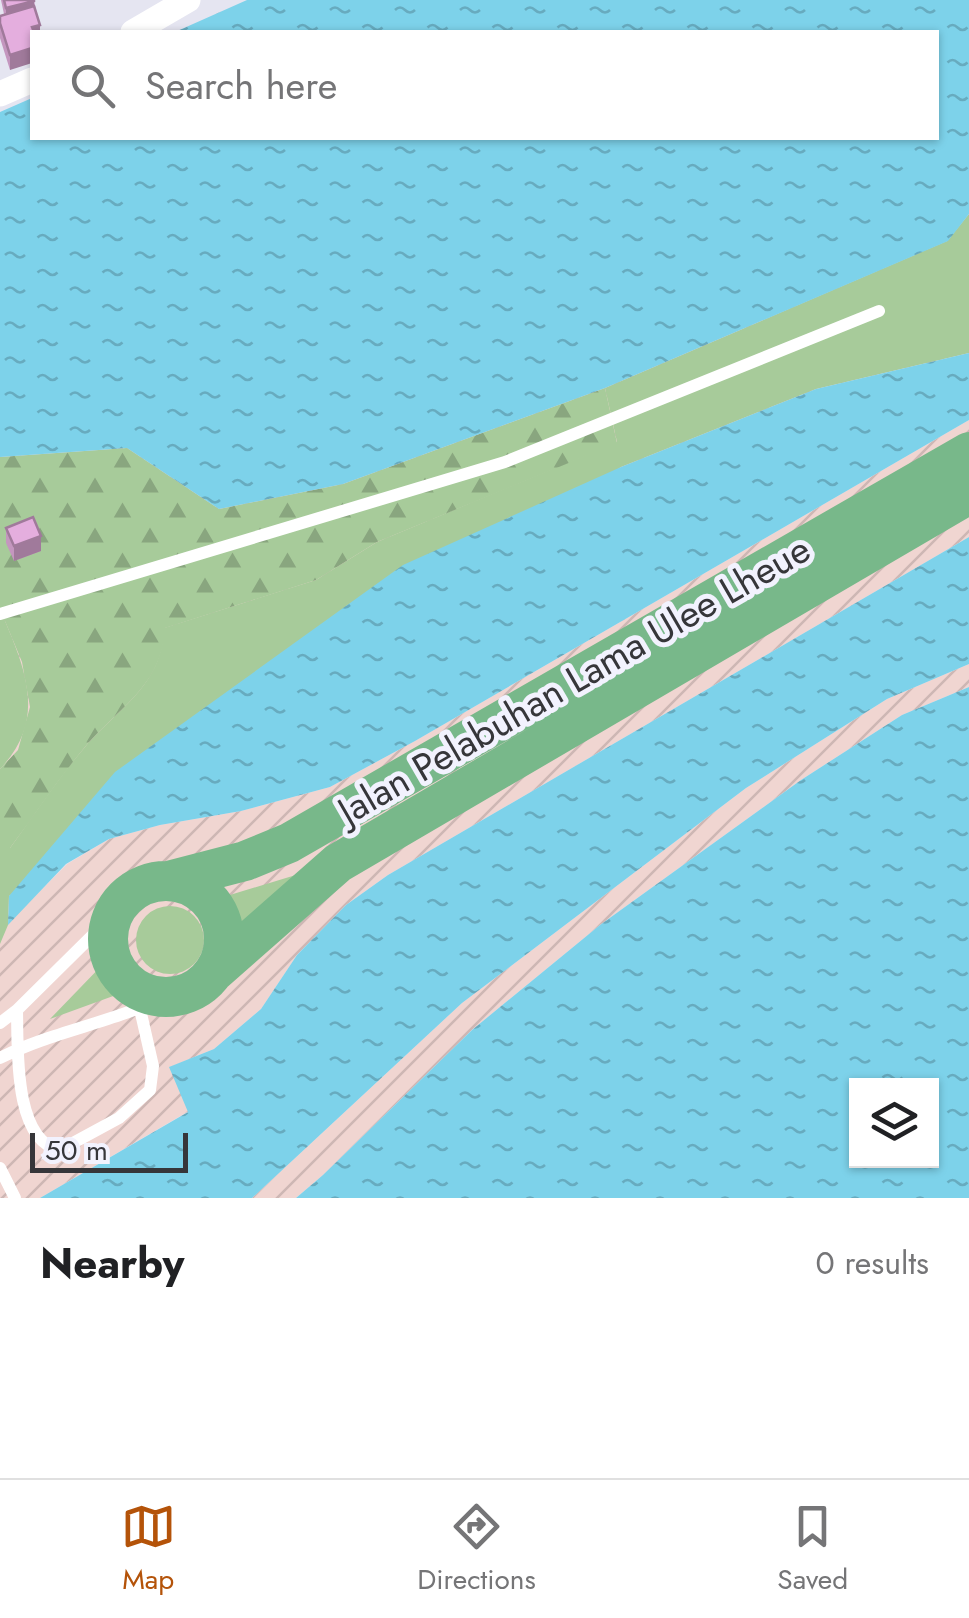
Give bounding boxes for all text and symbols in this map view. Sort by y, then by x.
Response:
search box [30,30,939,140]
icon: search [65,58,120,113]
text: Search here [145,58,337,113]
street label: Jalan Pelabuhan Lama Ulee Lheue [323,521,820,840]
map controls [849,1078,939,1168]
button: layers [849,1078,939,1168]
scale bar [30,1128,188,1172]
text: 50 m [45,1130,108,1171]
text: Nearby [40,1233,184,1294]
text: 0 results [816,1240,929,1286]
tab: Map [121,1499,176,1600]
tab: Directions [417,1499,536,1600]
tab: Saved [777,1499,848,1600]

